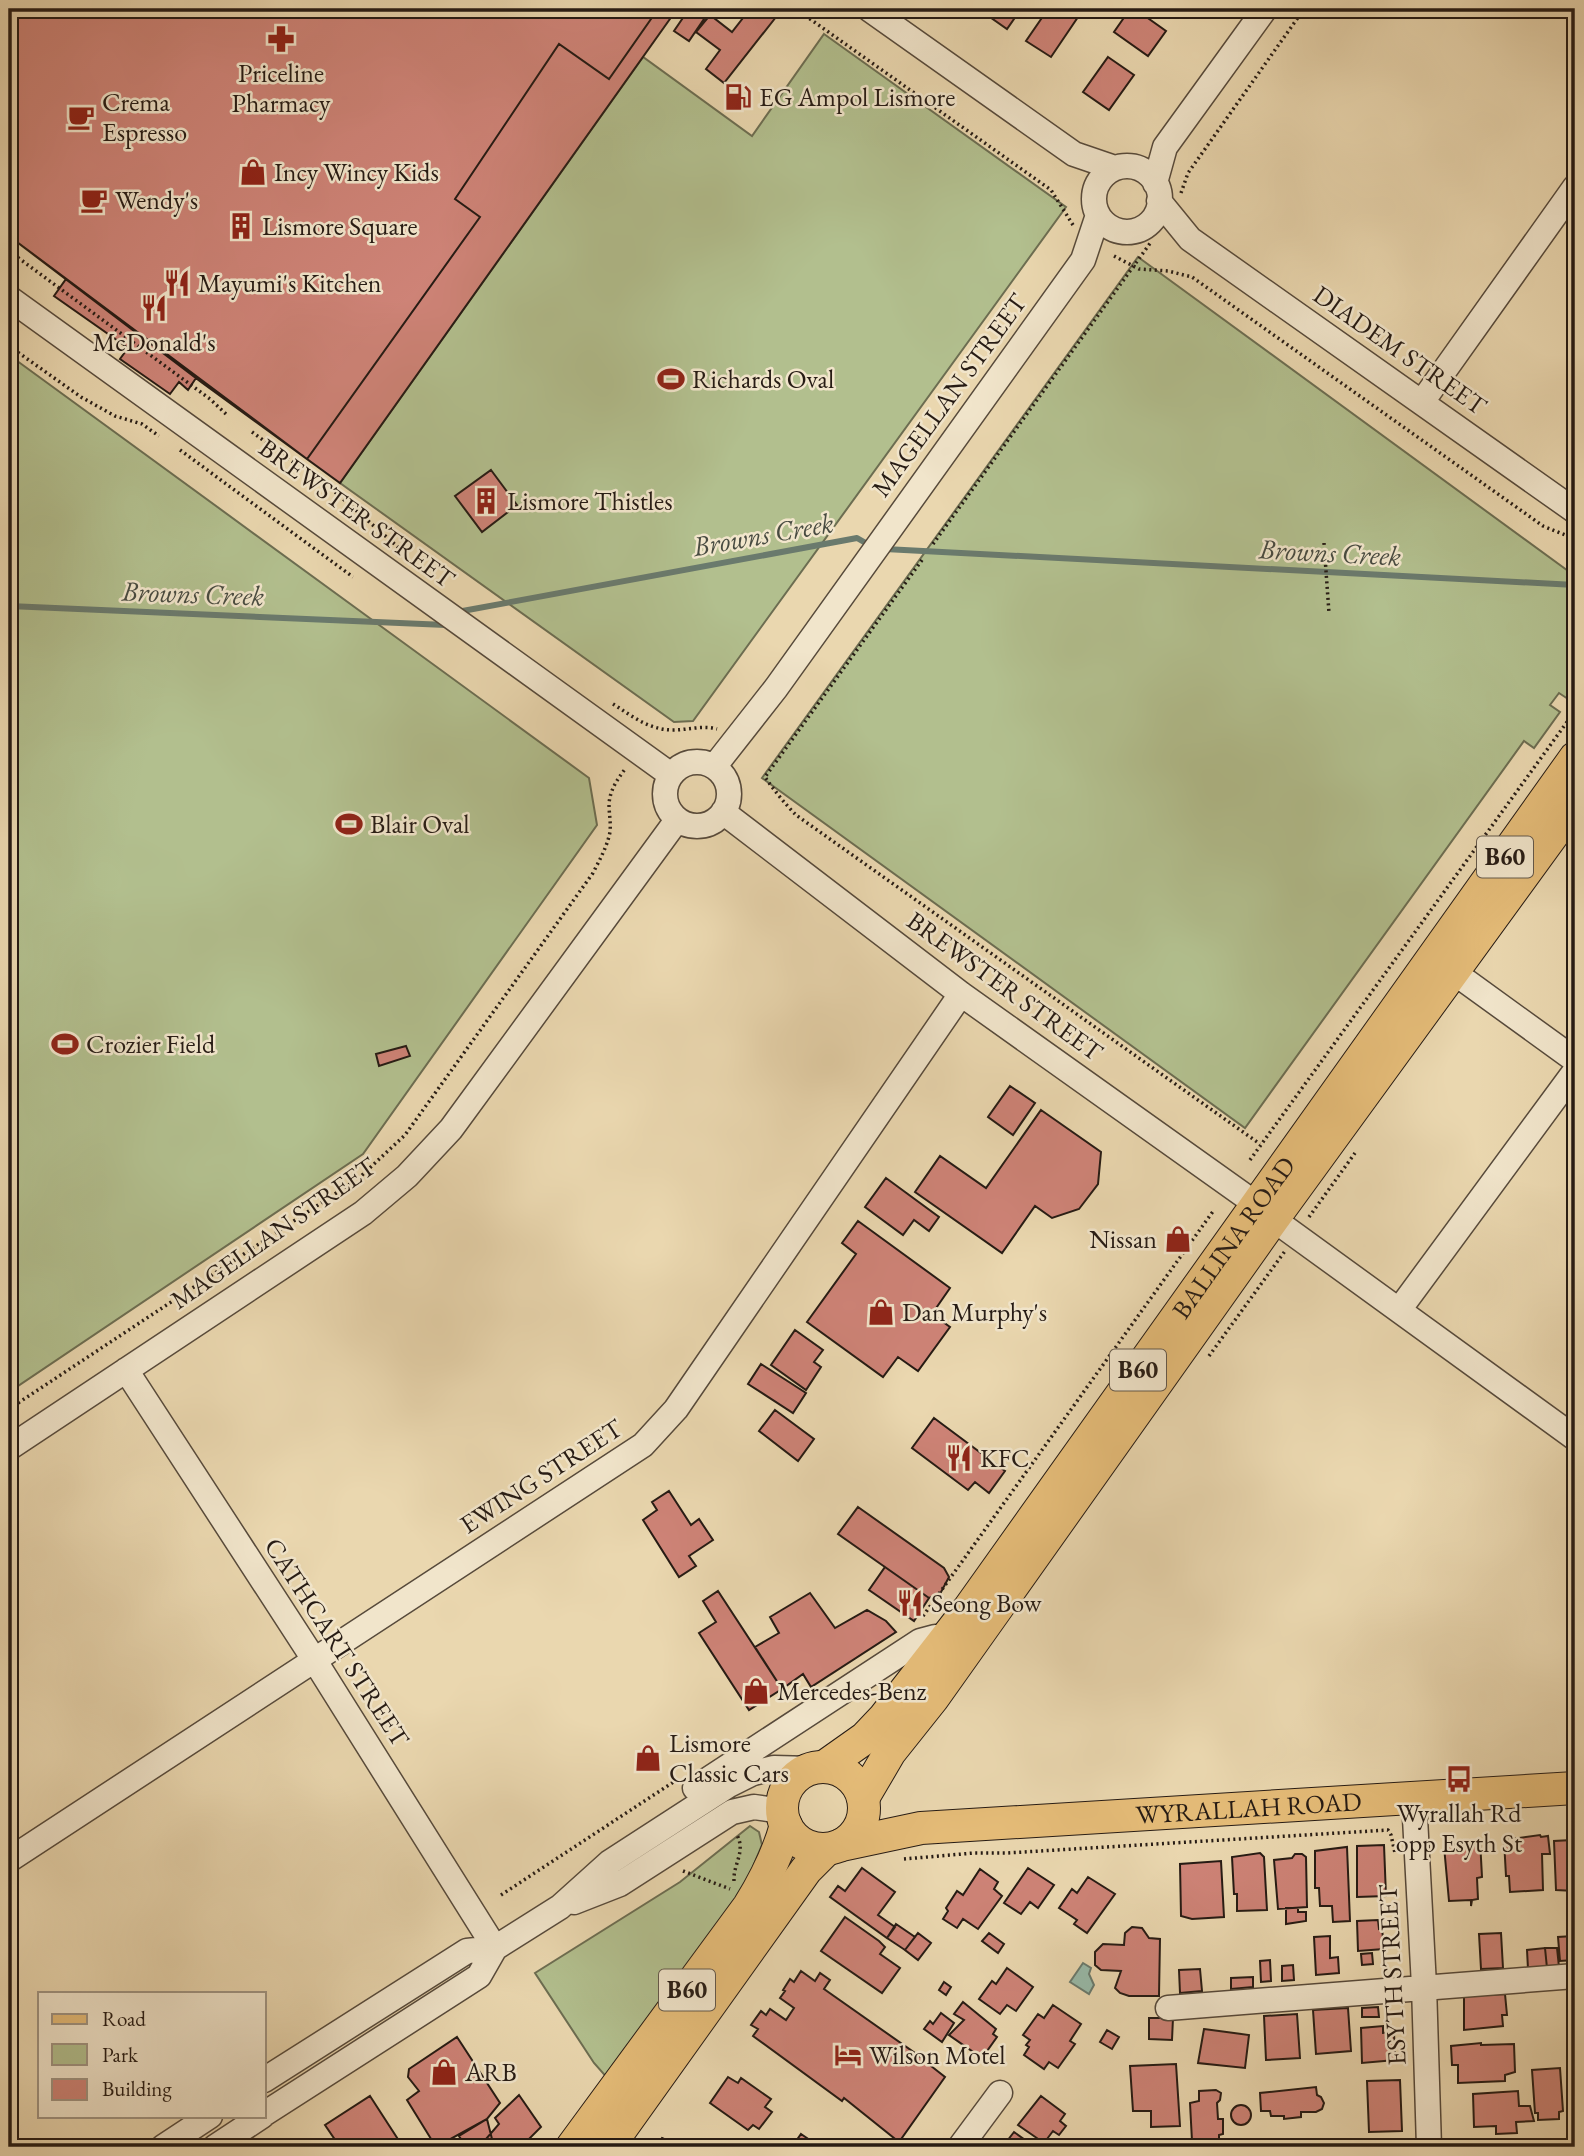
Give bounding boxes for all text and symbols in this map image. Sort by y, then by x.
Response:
pharmacy icon: Priceline Pharmacy [266,24,296,54]
place label: Priceline Pharmacy [232,56,331,120]
place label: EG Ampol Lismore [759,80,955,114]
fuel station icon: EG Ampol Lismore [723,82,753,112]
place label: Crema Espresso [102,85,187,149]
cafe icon: Crema Espresso [66,102,96,132]
place label: Incy Wincy Kids [274,155,439,189]
shop icon: Incy Wincy Kids [238,157,268,187]
place label: Wendy's [115,183,198,217]
cafe icon: Wendy's [79,185,109,215]
place label: Lismore Square [262,209,418,243]
building icon: Lismore Square [226,211,256,241]
place label: Mayumi's Kitchen [198,266,382,300]
restaurant icon: Mayumi's Kitchen [162,268,192,298]
street label: DIADEM STREET [1307,278,1494,423]
street label: MAGELLAN STREET [864,286,1035,503]
restaurant icon: McDonald's [139,293,169,323]
place label: McDonald's [92,325,216,359]
place label: Richards Oval [692,362,834,396]
sports icon: Richards Oval [656,364,686,394]
street label: BREWSTER STREET [252,430,462,596]
place label: Lismore Thistles [507,484,673,518]
building icon: Lismore Thistles [471,486,501,516]
water label: Browns Creek [689,504,836,564]
water label: Browns Creek [1257,530,1402,574]
water label: Browns Creek [120,572,265,613]
place label: Blair Oval [370,807,470,841]
sports icon: Blair Oval [334,809,364,839]
road number: B60 [1477,836,1533,878]
street label: BREWSTER STREET [900,903,1110,1069]
place label: Crozier Field [86,1027,216,1061]
sports icon: Crozier Field [50,1029,80,1059]
street label: MAGELLAN STREET [164,1149,383,1317]
street label: BALLINA ROAD [1164,1150,1303,1325]
place label: Nissan [1089,1222,1157,1256]
shop icon: Nissan [1163,1224,1193,1254]
place label: Dan Murphy's [902,1295,1047,1329]
shop icon: Dan Murphy's [866,1297,896,1327]
road number: B60 [1110,1350,1166,1390]
street label: EWING STREET [453,1411,629,1541]
place label: KFC [980,1441,1029,1475]
restaurant icon: KFC [944,1443,974,1473]
street label: CATHCART STREET [257,1531,418,1753]
place label: Seong Bow [931,1586,1042,1620]
restaurant icon: Seong Bow [895,1588,925,1618]
place label: Mercedes-Benz [777,1674,927,1708]
shop icon: Mercedes-Benz [741,1676,771,1706]
place label: Lismore Classic Cars [669,1726,789,1790]
shop icon: Lismore Classic Cars [633,1743,663,1773]
bus stop icon: Wyrallah Rd opp Esyth St [1444,1764,1474,1794]
street label: WYRALLAH ROAD [1135,1784,1363,1832]
place label: Wyrallah Rd opp Esyth St [1396,1796,1522,1860]
street label: ESYTH STREET [1370,1883,1414,2066]
road number: B60 [659,1969,715,2010]
legend [38,1992,266,2118]
text: Road [102,2005,146,2032]
place label: Wilson Motel [869,2038,1005,2072]
hotel icon: Wilson Motel [833,2040,863,2070]
text: Park [102,2041,139,2068]
place label: ARB [464,2055,517,2089]
shop icon: ARB [429,2057,459,2087]
text: Building [102,2075,172,2102]

